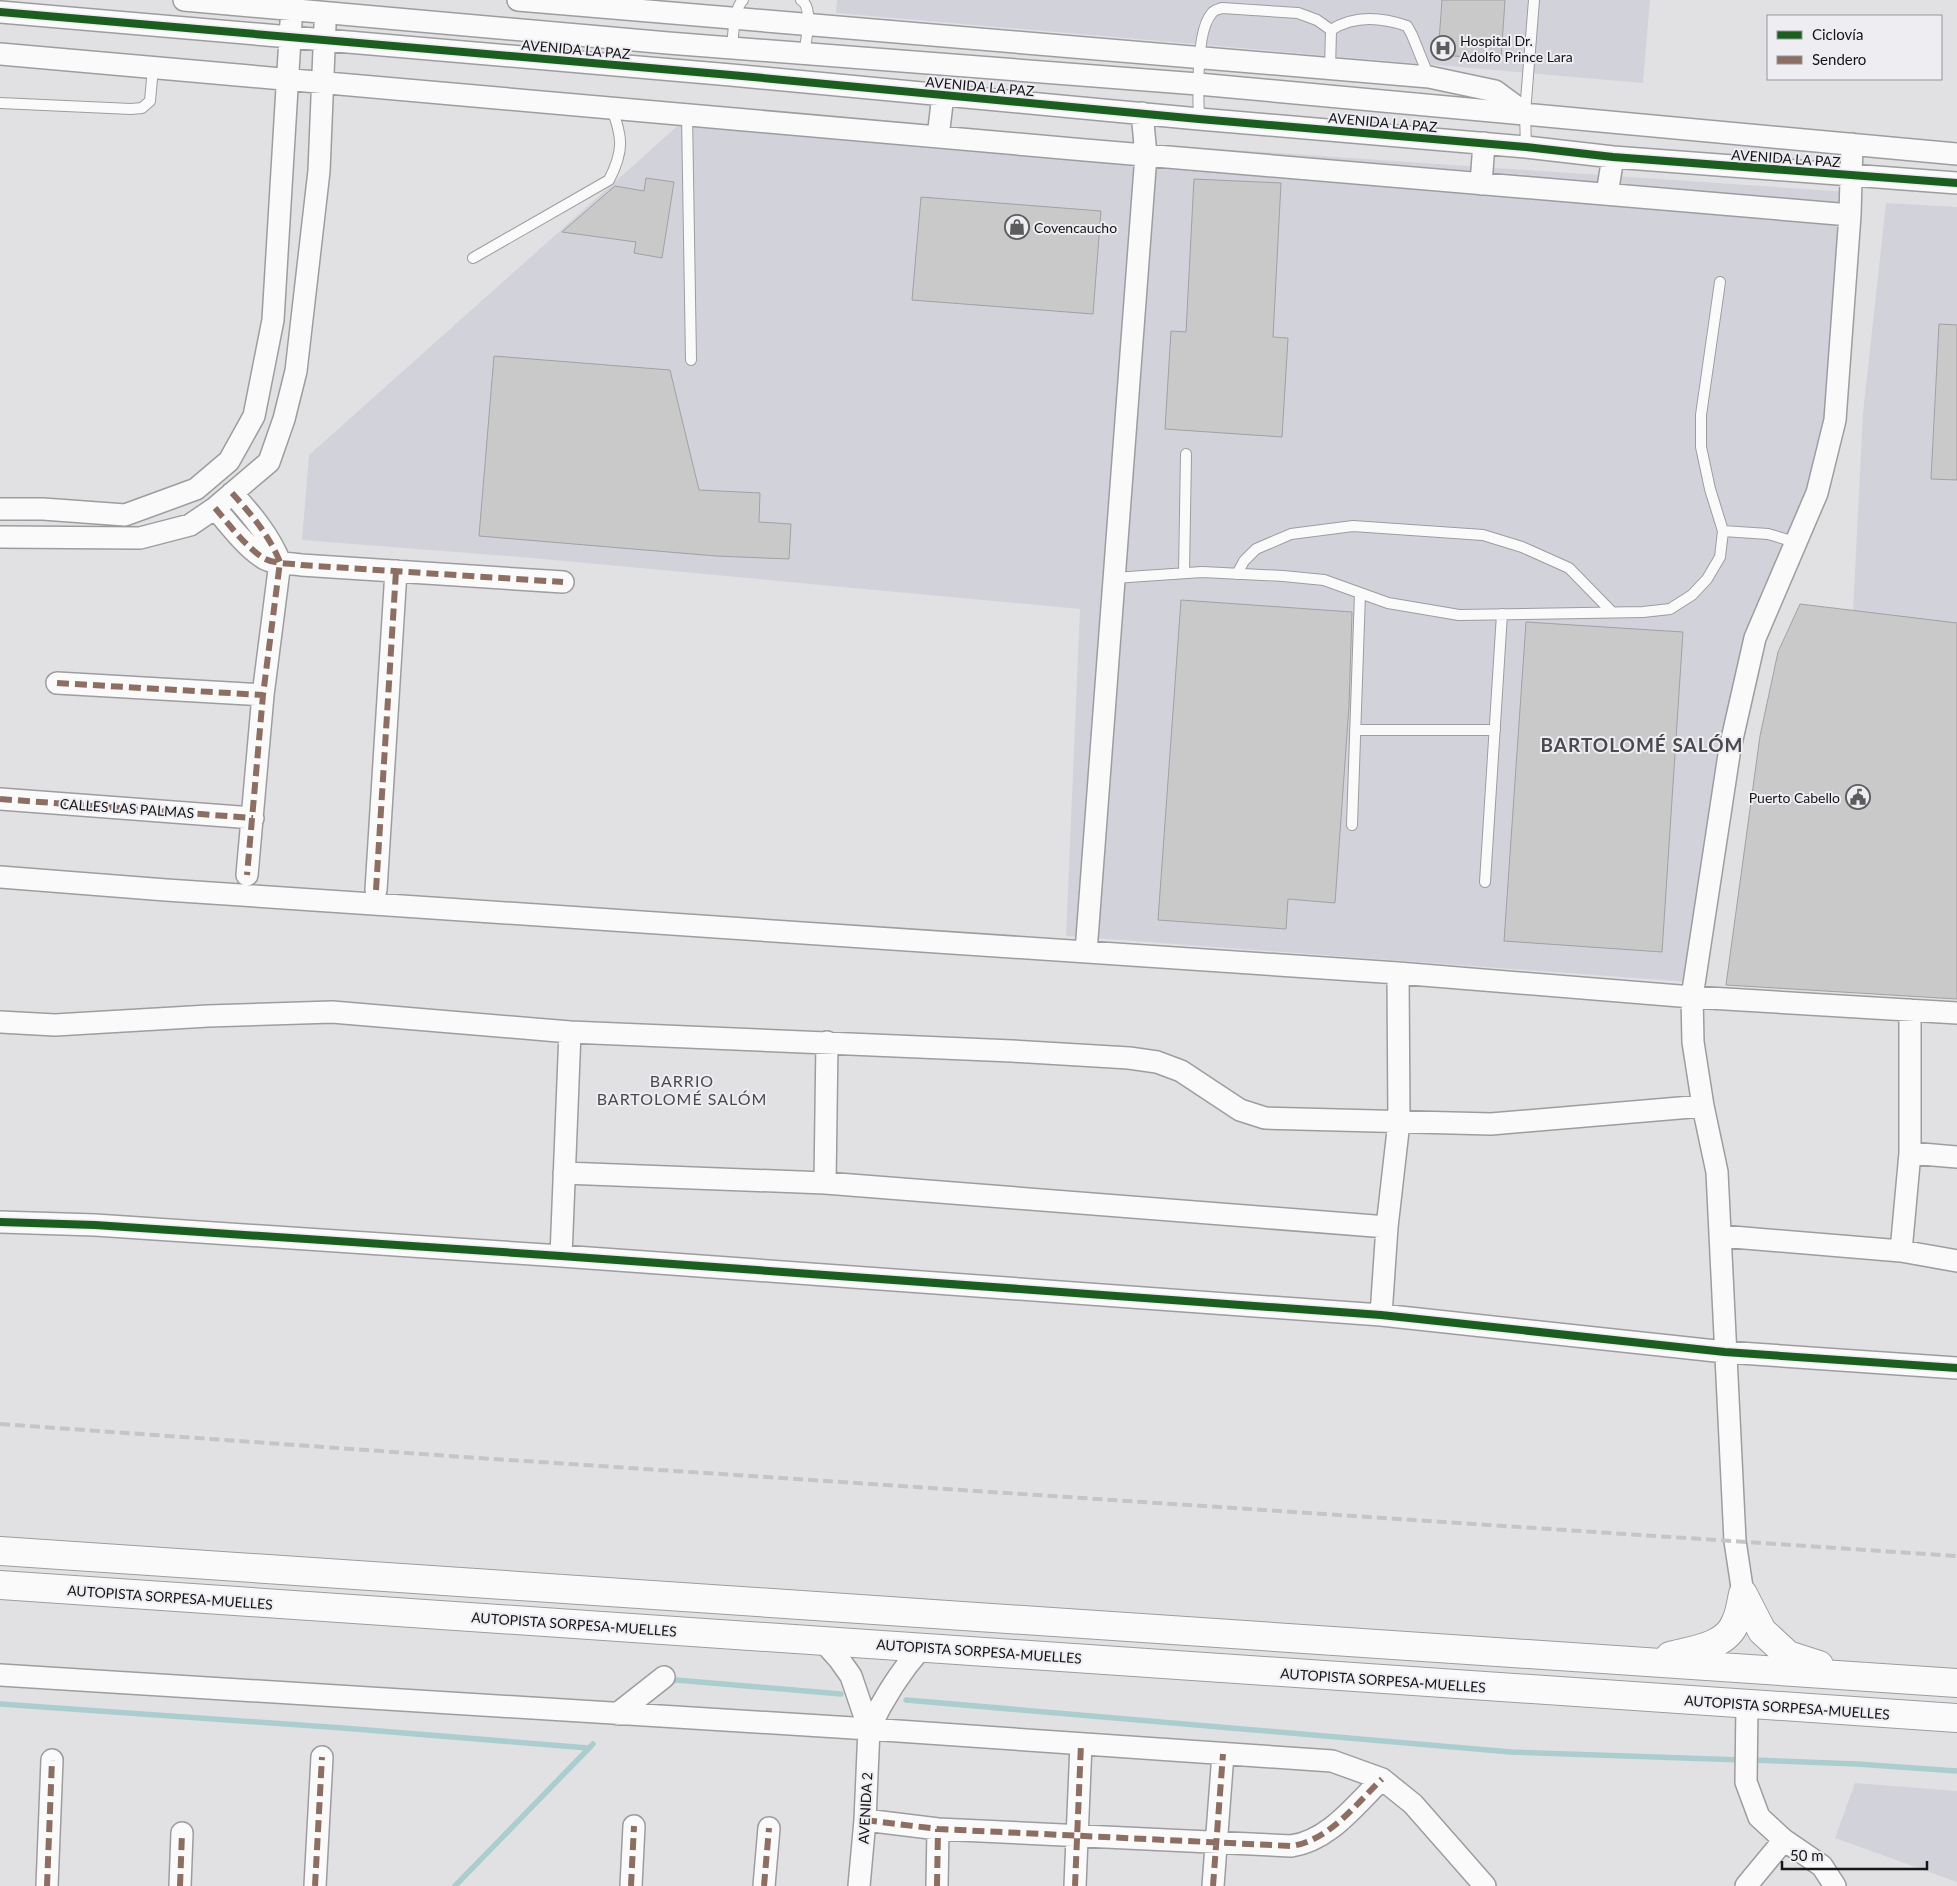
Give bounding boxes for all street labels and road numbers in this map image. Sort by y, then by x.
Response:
street label: AVENIDA LA PAZ [521,36,631,62]
street label: AVENIDA LA PAZ [925,73,1035,99]
street label: AVENIDA LA PAZ [1328,109,1438,135]
street label: AVENIDA LA PAZ [1731,146,1841,170]
street label: CALLES LAS PALMAS [59,795,195,821]
street label: AUTOPISTA SORPESA-MUELLES [67,1581,273,1613]
street label: AUTOPISTA SORPESA-MUELLES [471,1608,677,1640]
street label: AUTOPISTA SORPESA-MUELLES [876,1635,1082,1667]
street label: AUTOPISTA SORPESA-MUELLES [1280,1664,1486,1696]
street label: AUTOPISTA SORPESA-MUELLES [1684,1691,1890,1723]
street label: AVENIDA 2 [855,1772,875,1844]

